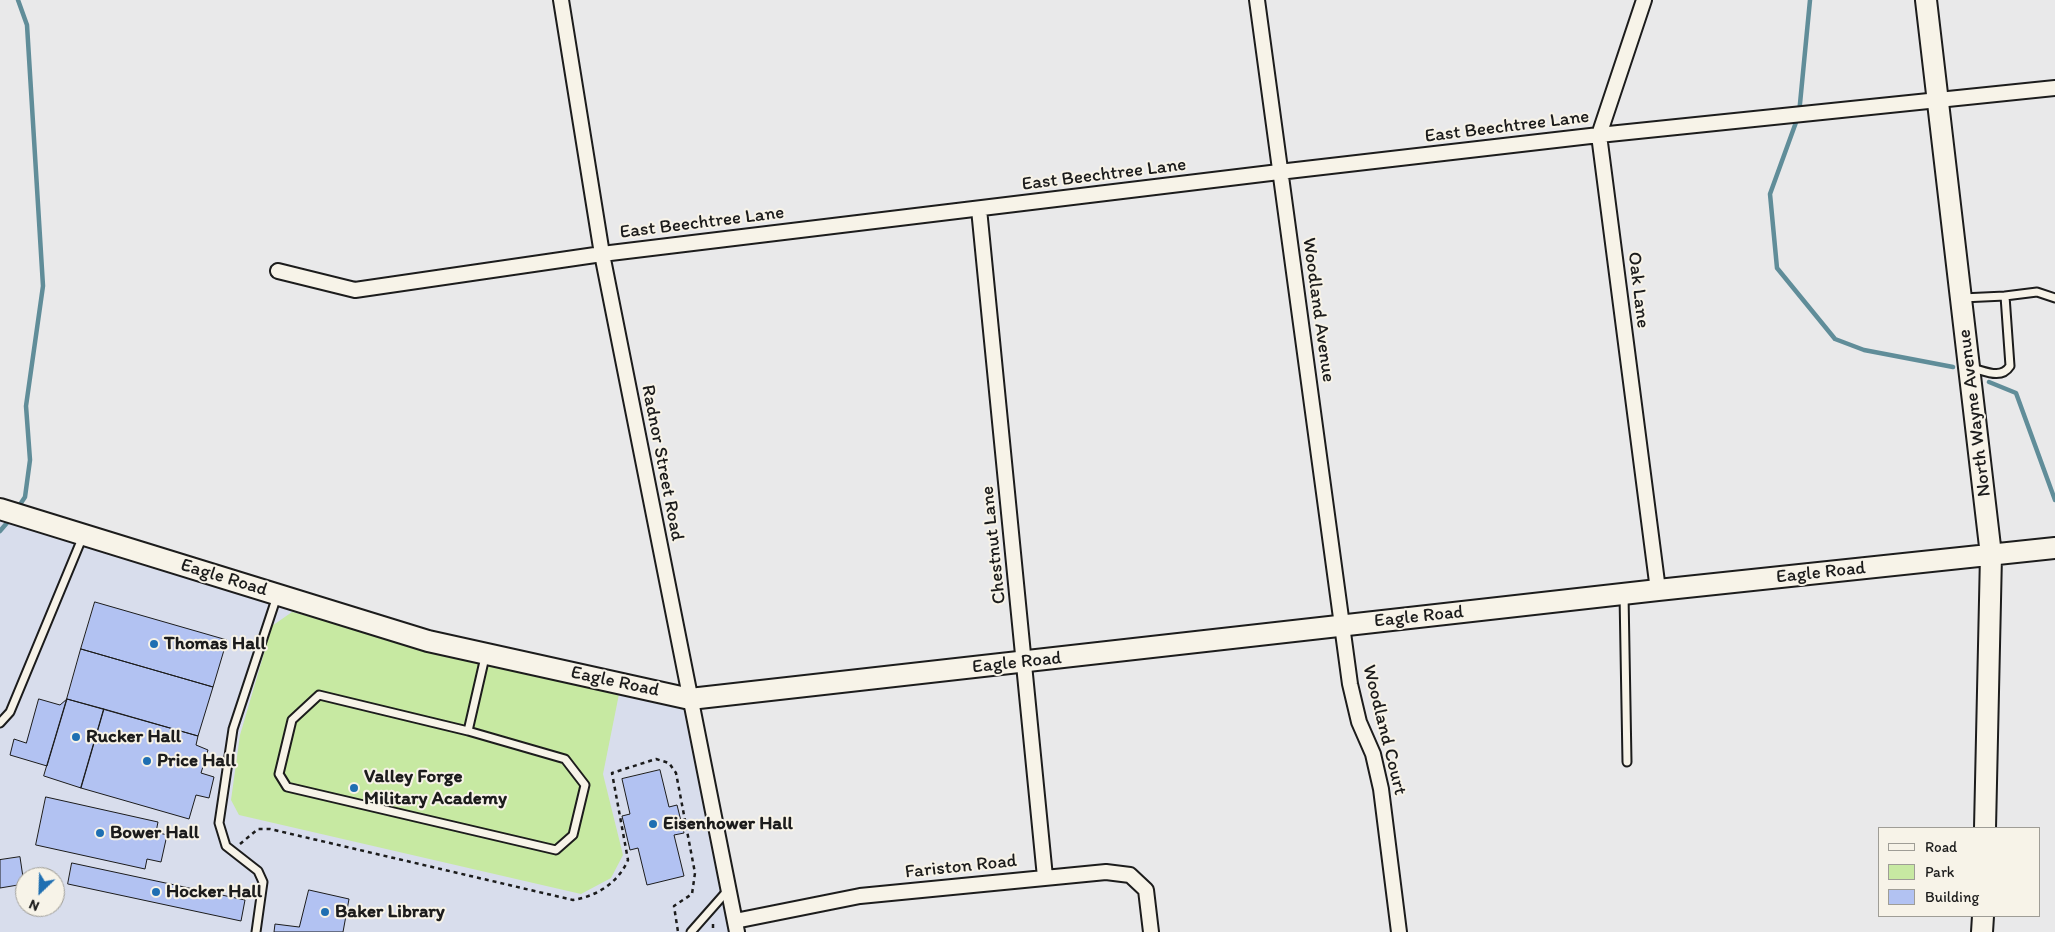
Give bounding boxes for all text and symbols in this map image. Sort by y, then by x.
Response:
street label: East Beechtree Lane [1423,106,1591,148]
street label: East Beechtree Lane [1020,154,1188,196]
street label: East Beechtree Lane [618,202,786,244]
street label: Woodland Avenue [1297,236,1339,384]
street label: Oak Lane [1622,250,1654,330]
street label: North Wayne Avenue [1953,328,1997,498]
street label: Radnor Street Road [636,383,688,543]
street label: Chestnut Lane [976,485,1012,605]
street label: Eagle Road [178,554,270,602]
street label: Eagle Road [1775,557,1867,589]
street label: Eagle Road [1373,601,1465,633]
place label: Thomas Hall [164,633,266,655]
marker: Thomas Hall [148,638,160,650]
street label: Eagle Road [971,647,1063,679]
street label: Eagle Road [569,662,661,702]
street label: Woodland Court [1357,663,1411,797]
place label: Rucker Hall [86,726,181,748]
marker: Rucker Hall [70,731,82,743]
place label: Price Hall [157,750,236,772]
marker: Price Hall [141,755,153,767]
place label: Valley Forge Military Academy [364,766,507,810]
marker: Valley Forge Military Academy [348,782,360,794]
place label: Eisenhower Hall [663,813,793,835]
marker: Eisenhower Hall [647,818,659,830]
place label: Bower Hall [110,822,199,844]
marker: Bower Hall [94,827,106,839]
legend [1878,827,2040,917]
text: Road [1925,838,1957,856]
street label: Fariston Road [904,850,1018,884]
text: Park [1925,863,1955,881]
north arrow [15,867,65,917]
place label: Hocker Hall [166,881,262,903]
marker: Hocker Hall [150,886,162,898]
text: Building [1925,888,1979,906]
text: N [26,896,42,915]
place label: Baker Library [335,901,445,923]
marker: Baker Library [319,906,331,918]

